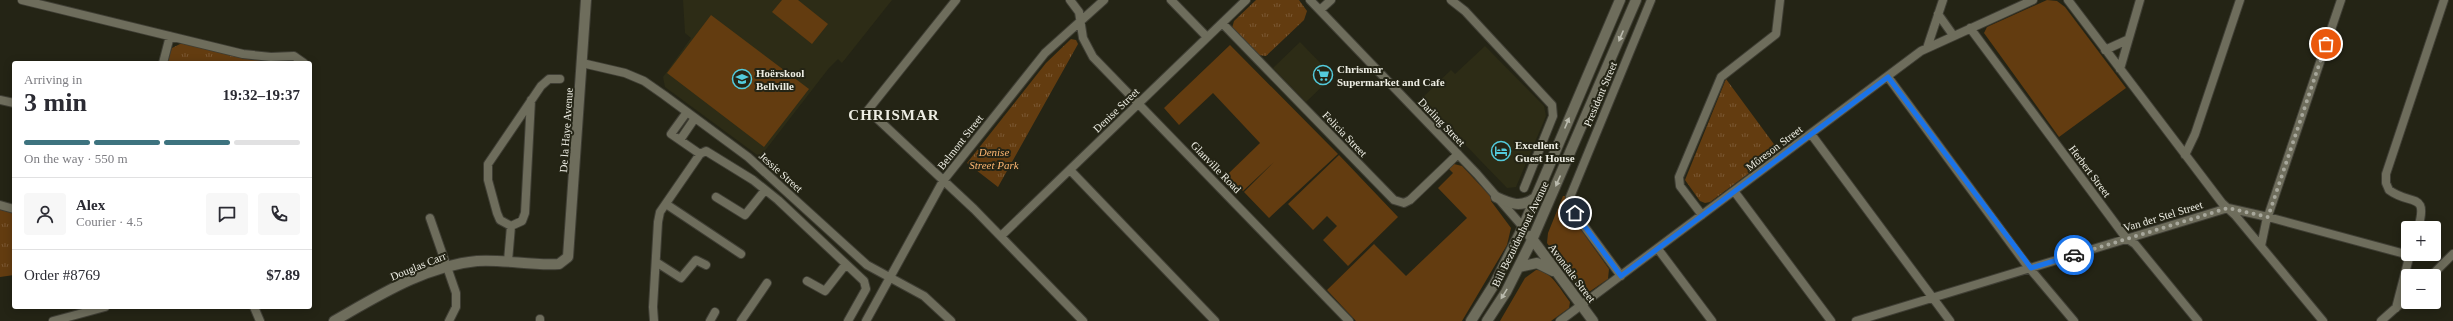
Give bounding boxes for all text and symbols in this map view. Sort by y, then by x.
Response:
pin [2309,27,2343,61]
one-way arrow [1617,30,1624,42]
icon: bag [2315,33,2337,55]
street label: President Street [1581,60,1619,128]
place label: Chrismar Supermarket and Cafe [1337,63,1445,88]
supermarket icon: Chrismar Supermarket and Cafe [1312,64,1334,86]
place label: Hoërskool Bellville [756,67,804,92]
school or university icon: Hoërskool Bellville [731,68,753,90]
text: Arriving in [24,72,82,87]
street label: Denise Street [1091,85,1141,135]
text: 19:32–19:37 [223,87,300,103]
street label: De la Haye Avenue [557,87,575,173]
text: 3 min [24,88,87,117]
street label: Darling Street [1416,96,1468,148]
district label: CHRISMAR [848,107,940,123]
street label: Felicia Street [1320,109,1370,159]
street label: Belmont Street [935,112,985,172]
one-way arrow [1564,117,1570,129]
street label: Môreson Street [1743,123,1805,173]
street label: Glanville Road [1188,139,1244,196]
place label: Excellent Guest House [1515,139,1575,164]
hotel icon: Excellent Guest House [1490,140,1512,162]
street label: Herbert Street [2067,143,2113,199]
park label: Denise Street Park [969,146,1020,171]
street label: Jessie Street [757,149,805,195]
text: On the way · 550 m [24,151,128,166]
one-way arrow [1555,176,1561,187]
street label: Bill Bezuidenhout Avenue [1489,179,1551,289]
button: person [24,193,66,235]
button: chat [206,193,248,235]
button: phone [258,193,300,235]
pin [1558,196,1592,230]
text: Alex [76,197,105,213]
street label: Van der Stel Street [2122,198,2204,234]
icon: home [1564,202,1586,224]
text: Courier · 4.5 [76,214,143,229]
map controls [2401,221,2441,309]
button: + [2401,221,2441,261]
courier [2054,235,2094,275]
street label: Avondale Street [1546,241,1598,305]
icon: car [2063,244,2085,266]
street label: Douglas Carr [388,249,448,283]
text: Order #8769 [24,267,100,283]
text: $7.89 [266,267,300,283]
button: − [2401,269,2441,309]
one-way arrow [1500,289,1508,300]

